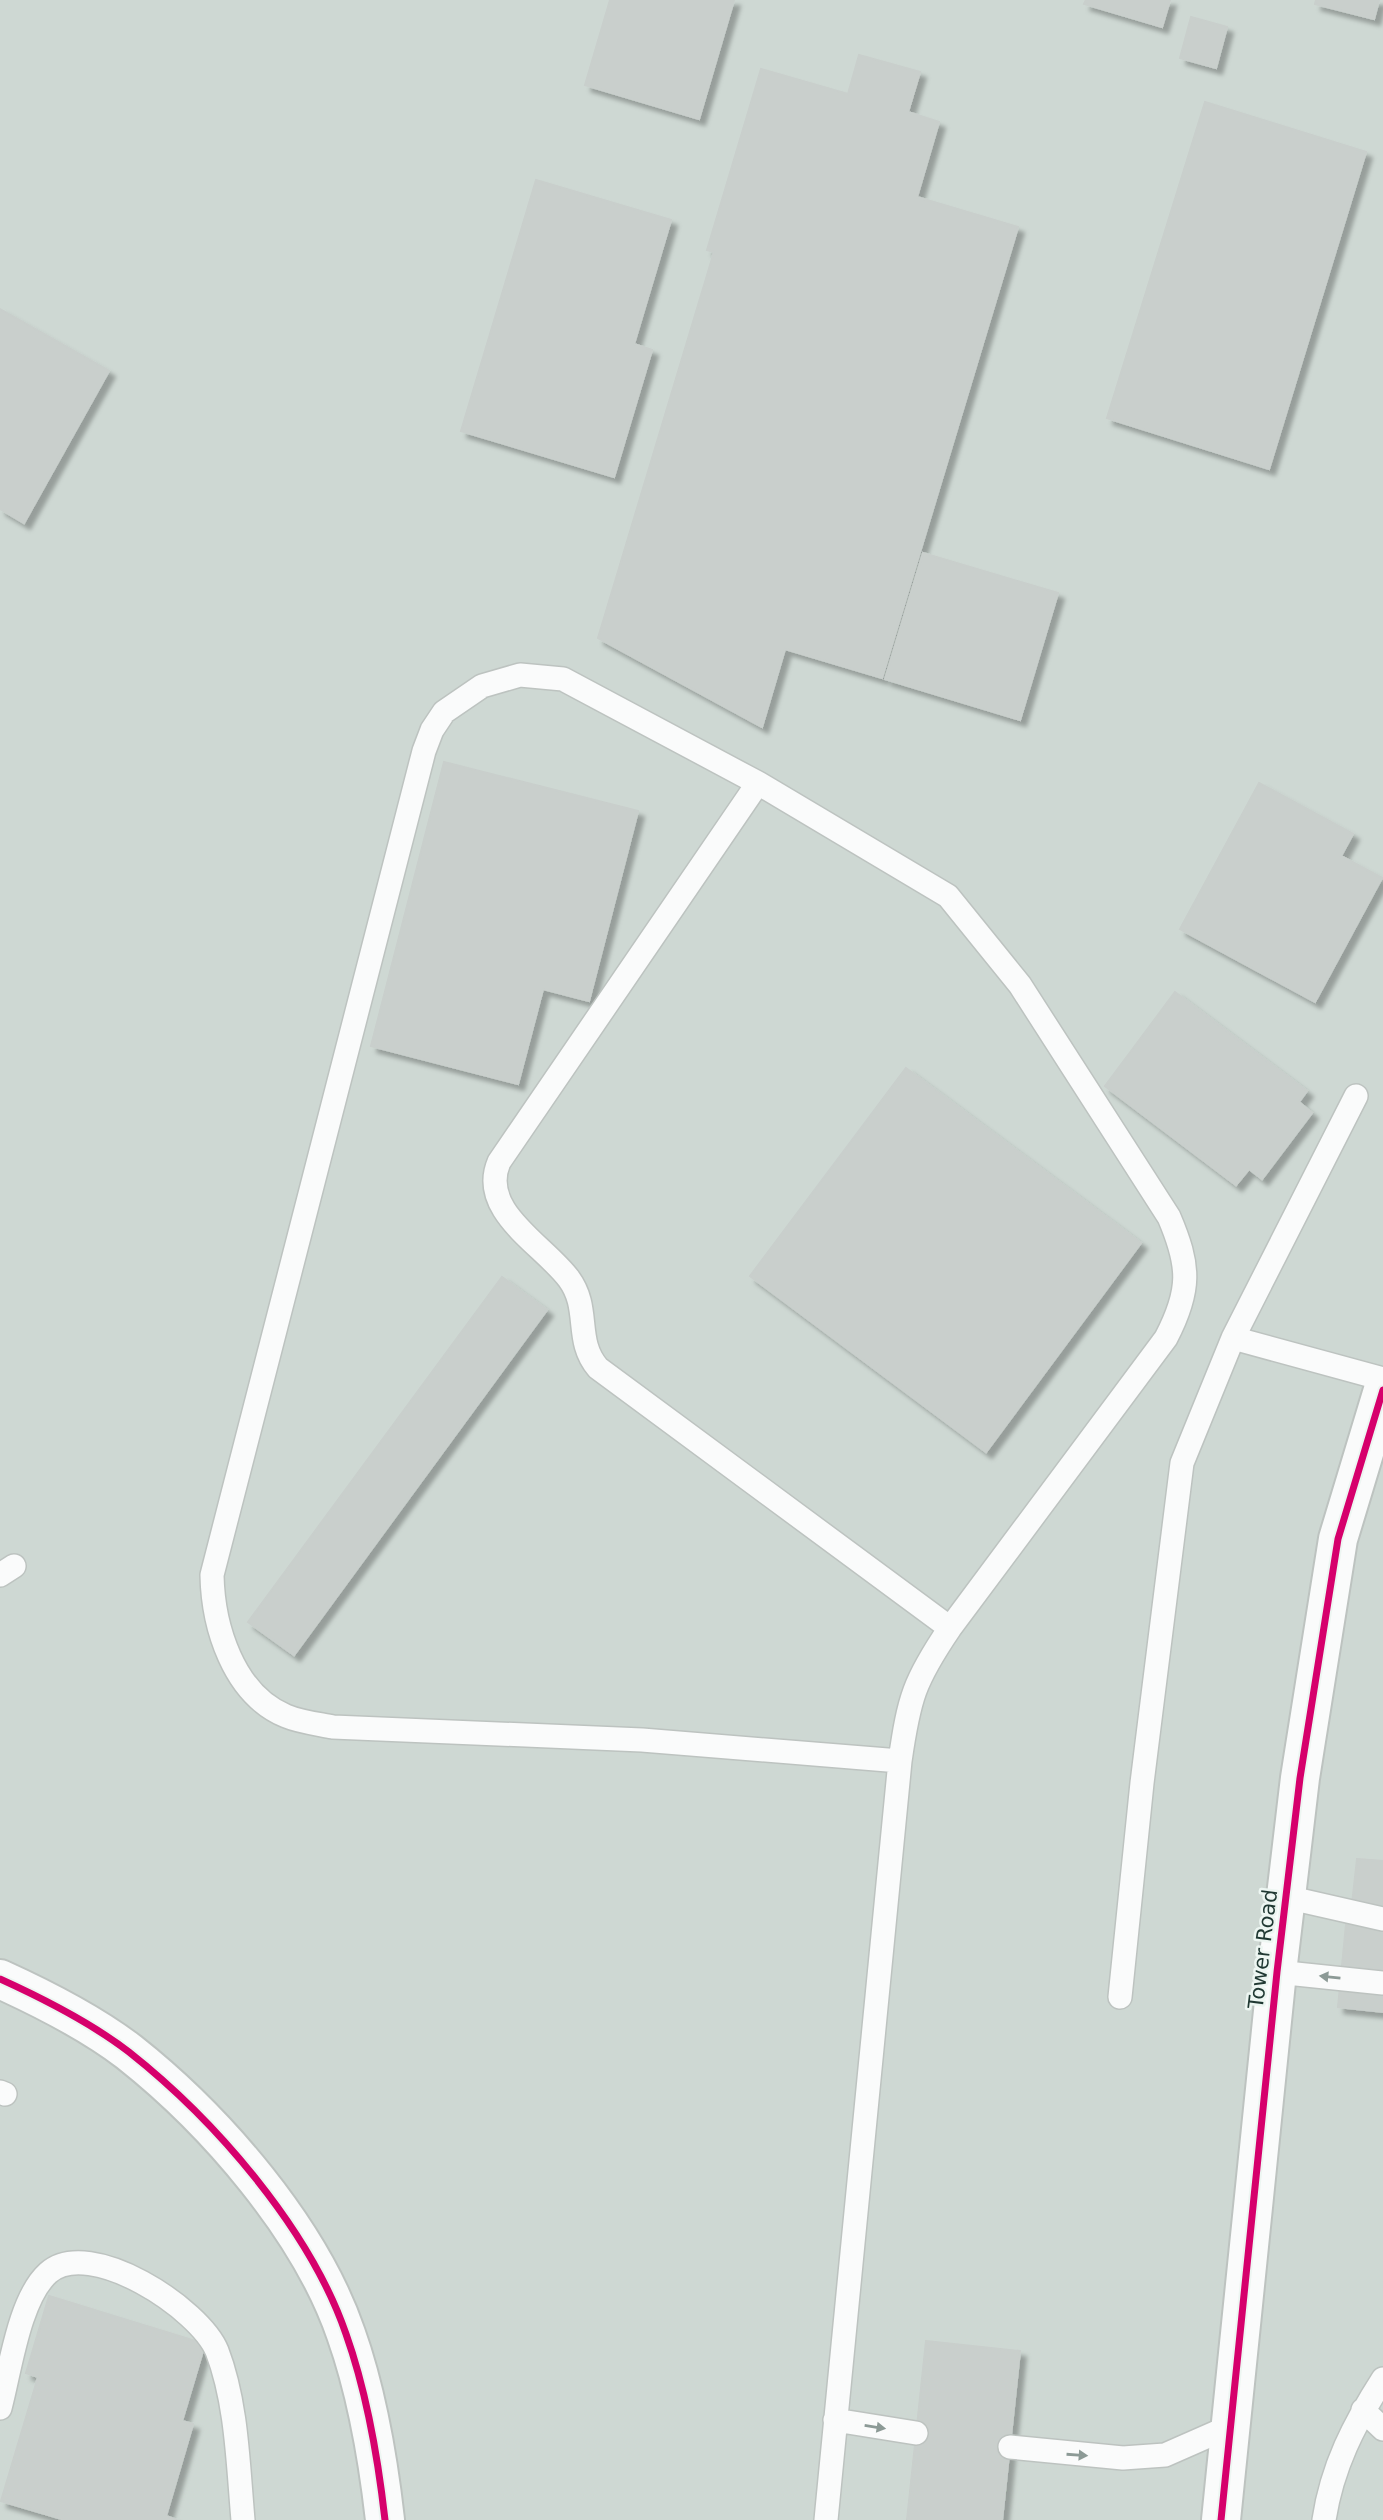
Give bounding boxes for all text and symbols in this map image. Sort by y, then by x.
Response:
street label: Tower Road [1244,1888,1282,2011]
one-way arrow [1319,1972,1341,1983]
one-way arrow [864,2421,886,2432]
one-way arrow [1067,2450,1089,2461]

